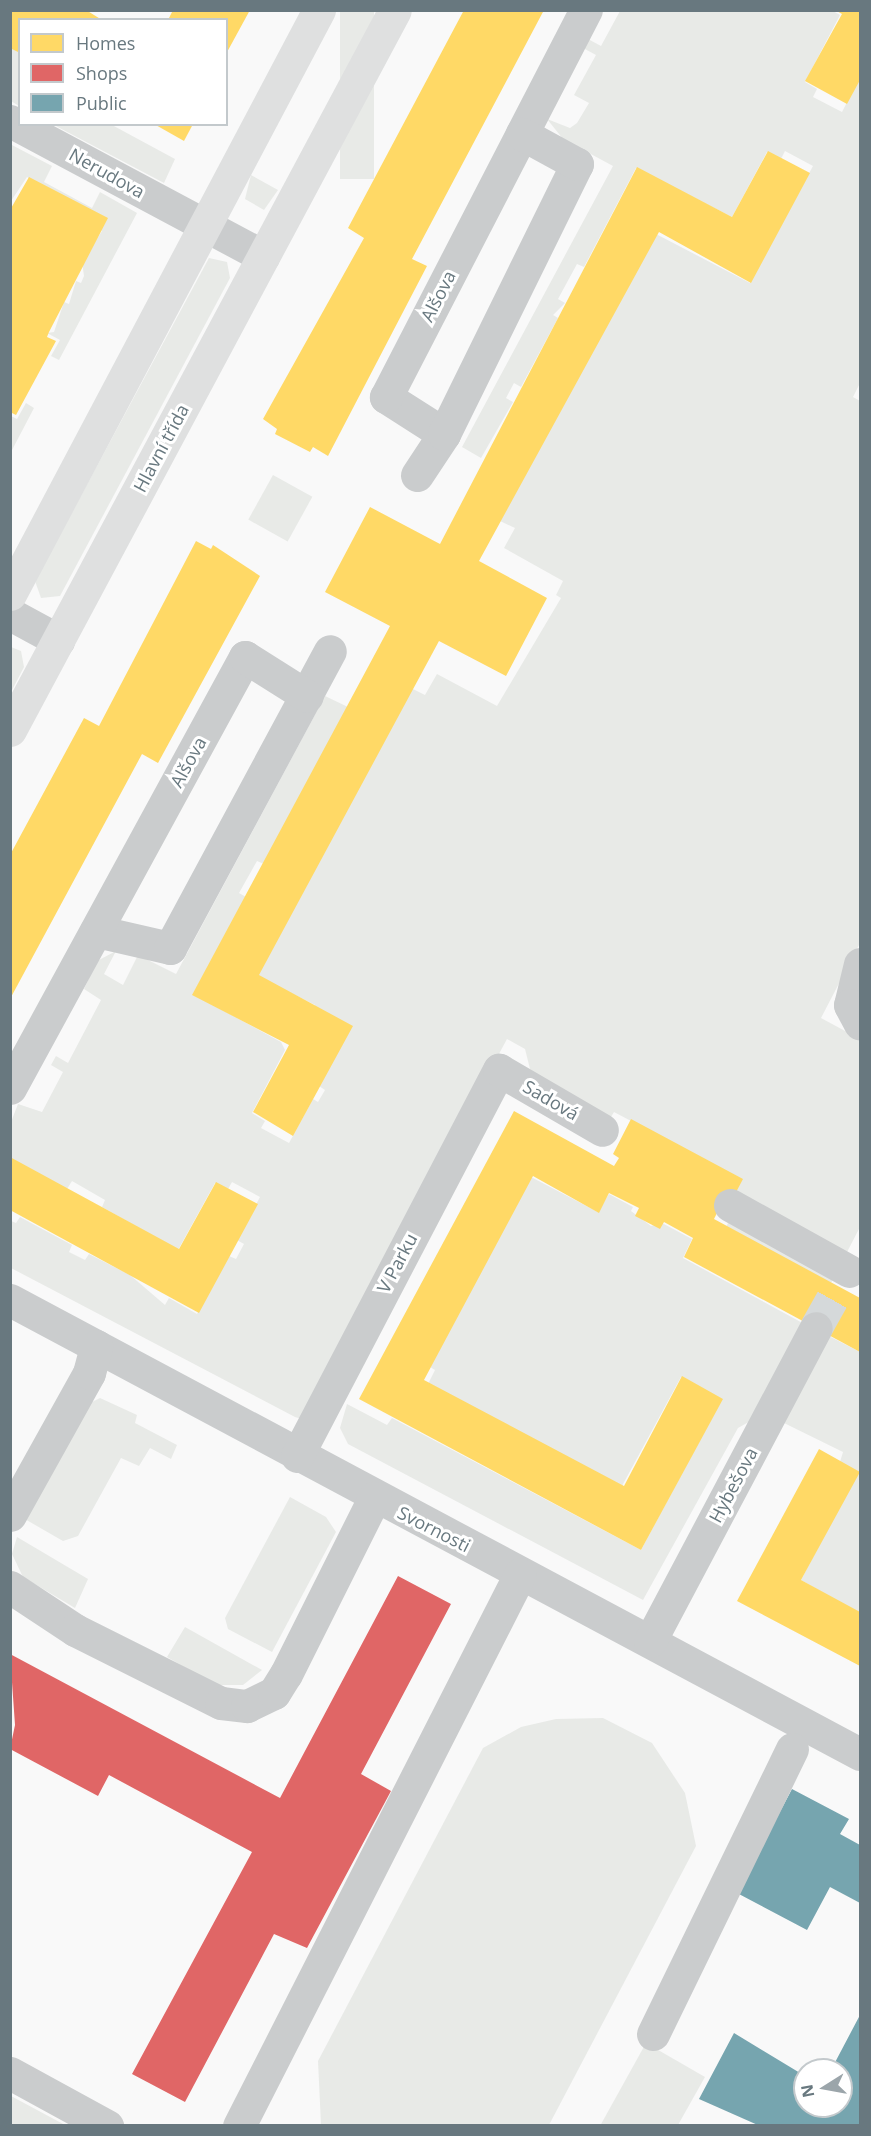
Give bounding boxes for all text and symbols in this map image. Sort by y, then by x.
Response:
legend [18,18,228,126]
text: Homes [76,31,135,55]
text: Shops [76,61,127,85]
text: Public [76,91,127,115]
street label: Nerudova [66,143,148,203]
street label: Alšova [416,267,460,325]
street label: Hlavní třída [129,400,193,496]
street label: Alšova [165,733,211,791]
street label: Sadová [519,1075,583,1125]
street label: V Parku [372,1230,422,1296]
street label: Hybešova [704,1444,762,1526]
street label: Svornosti [394,1502,474,1556]
north arrow [793,2058,853,2118]
text: N [795,2083,819,2100]

